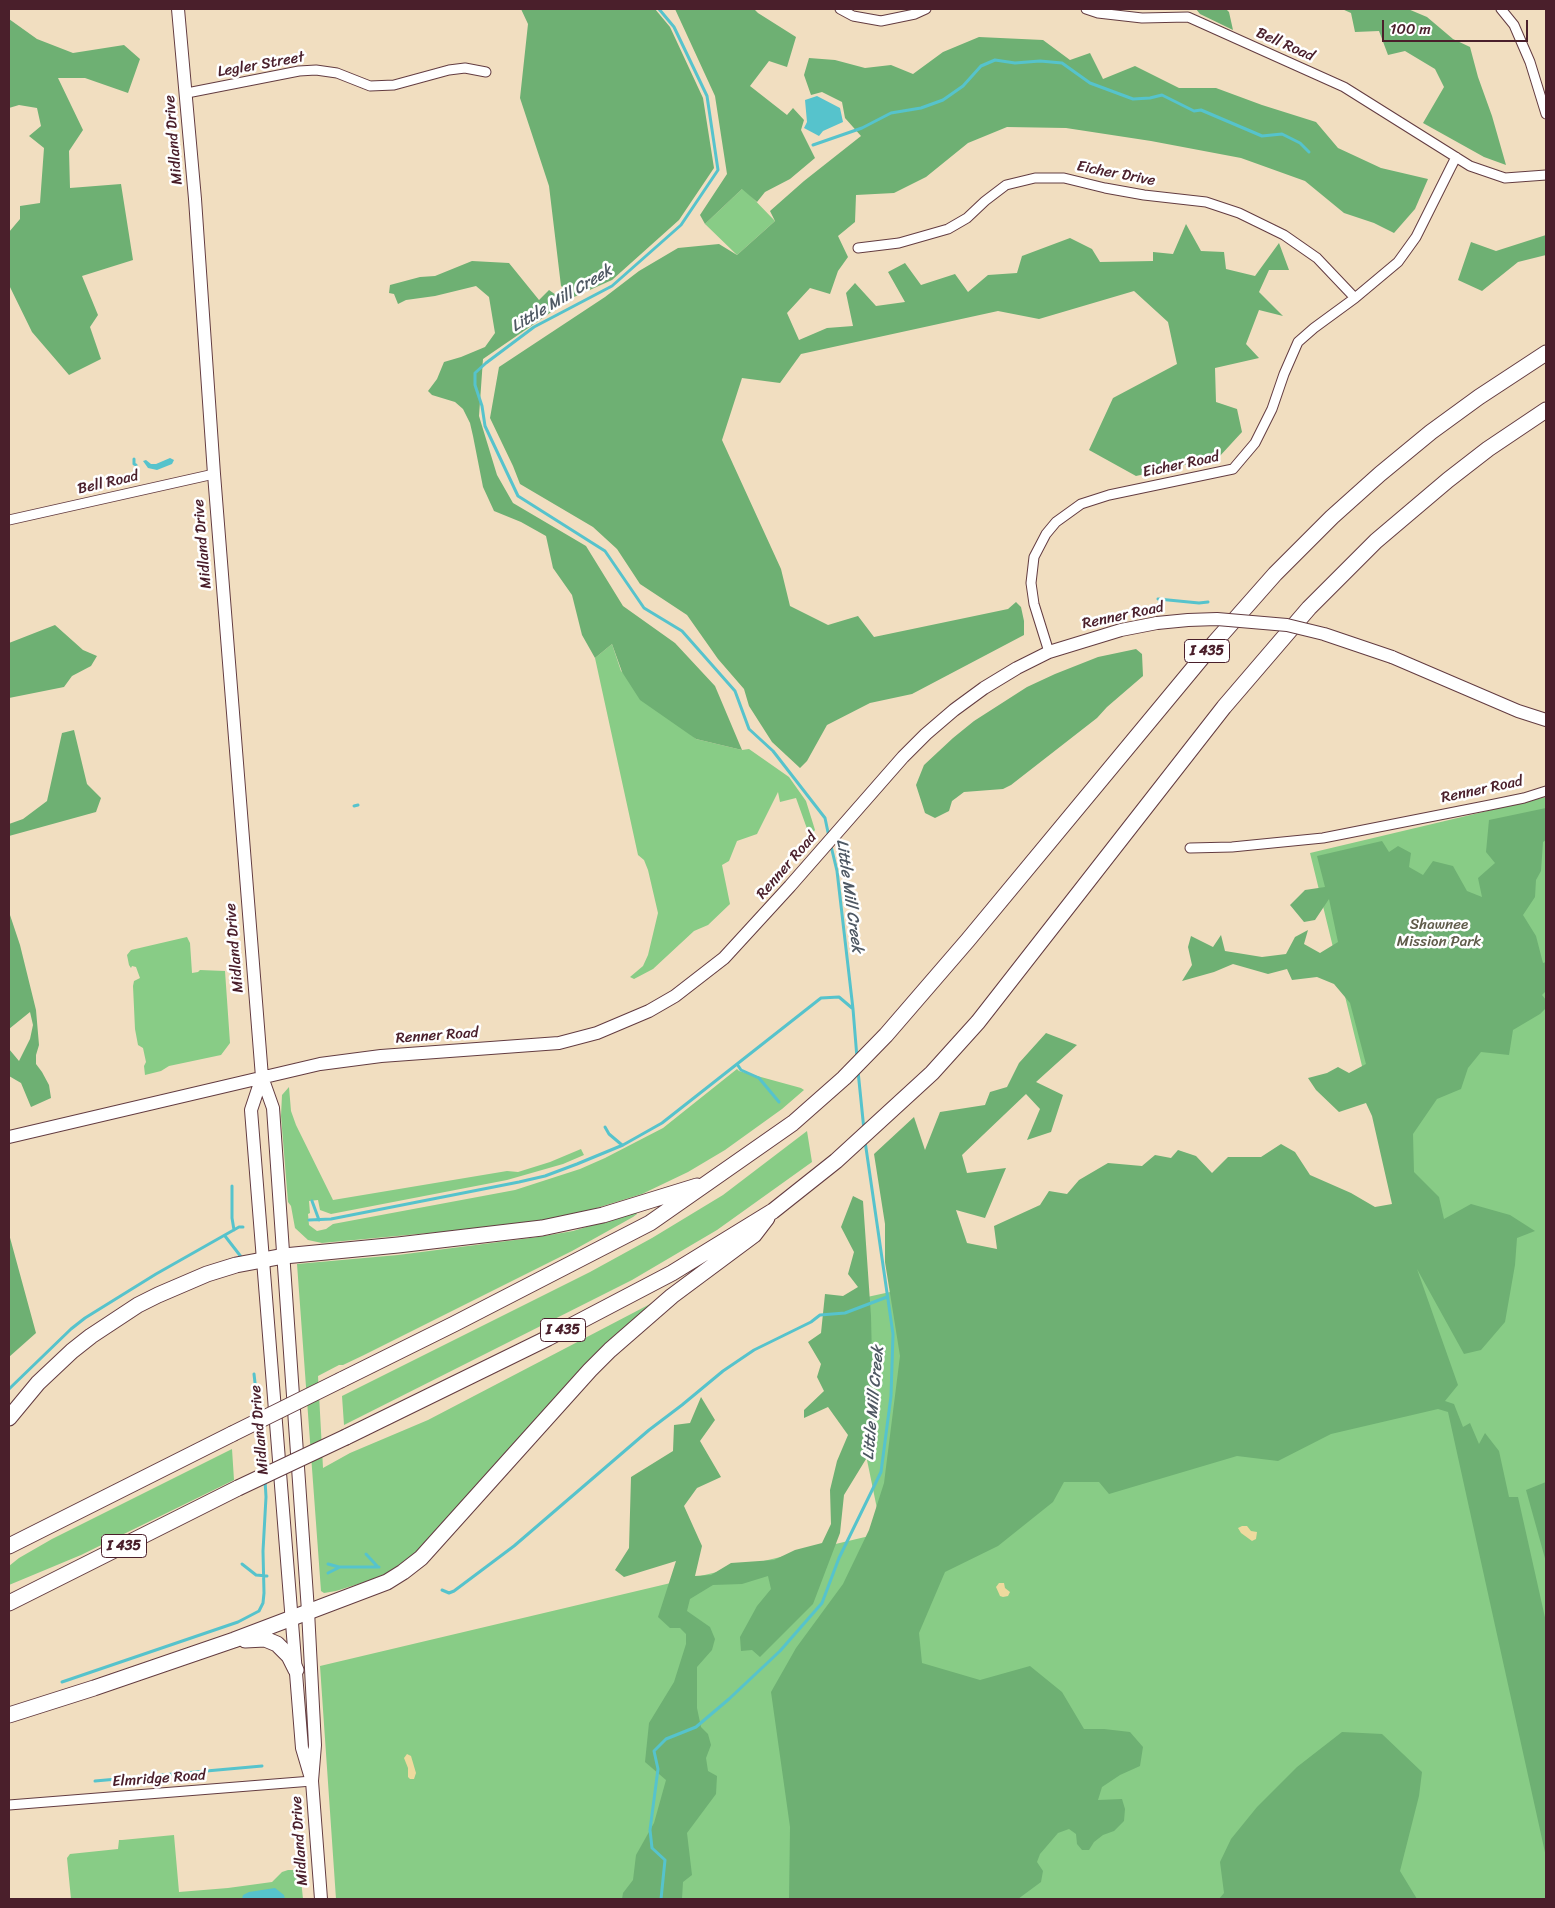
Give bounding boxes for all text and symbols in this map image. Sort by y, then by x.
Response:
scale bar [1385,10,1531,42]
text: 100 m [1390,16,1431,42]
street label: Bell Road [1253,24,1317,66]
street label: Legler Street [216,49,306,81]
street label: Midland Drive [161,94,187,186]
street label: Eicher Drive [1075,158,1157,190]
water label: Little Mill Creek [508,261,616,337]
street label: Eicher Road [1141,448,1221,482]
street label: Bell Road [76,467,140,499]
street label: Midland Drive [190,498,216,590]
street label: Renner Road [1081,599,1165,633]
road number: I 435 [1184,640,1230,662]
street label: Renner Road [1440,773,1524,807]
street label: Renner Road [753,829,821,903]
water label: Little Mill Creek [832,838,866,954]
street label: Midland Drive [222,902,248,994]
park label: Shawnee Mission Park [1397,916,1481,951]
street label: Renner Road [395,1024,479,1048]
road number: I 435 [540,1318,586,1342]
water label: Little Mill Creek [859,1345,889,1461]
street label: Midland Drive [247,1384,273,1476]
road number: I 435 [102,1534,146,1558]
street label: Elmridge Road [112,1767,206,1791]
street label: Midland Drive [288,1795,312,1887]

